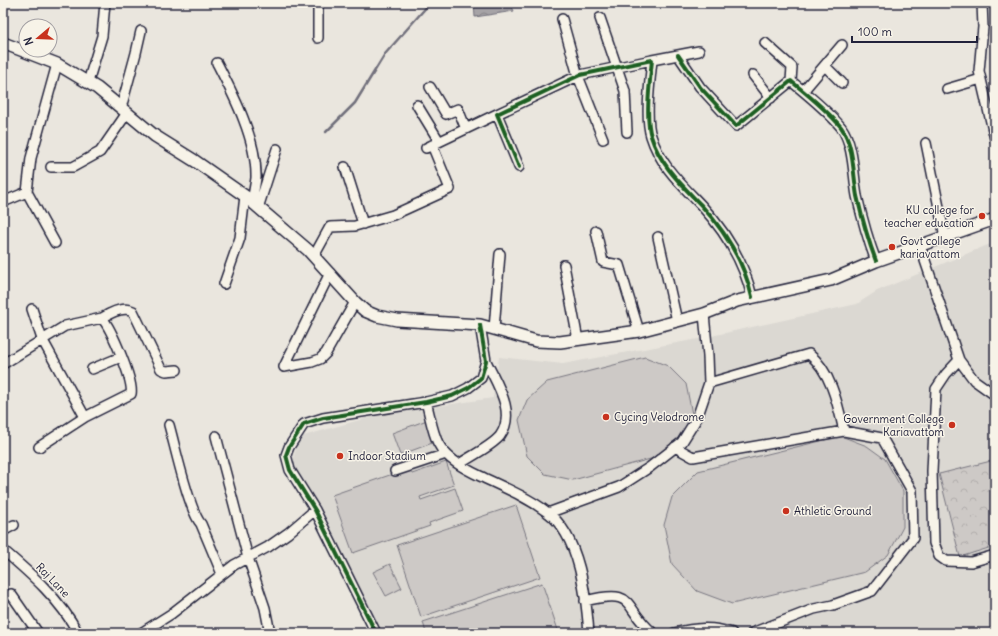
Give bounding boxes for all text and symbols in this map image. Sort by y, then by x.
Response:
north arrow [18,18,58,58]
scale bar [852,18,977,44]
text: 100 m [858,24,892,39]
text: N [21,35,36,47]
place label: KU college for teacher education [884,203,975,230]
marker: KU college for teacher education [977,211,987,221]
place label: Govt college kariavattom [900,234,960,261]
marker: Govt college kariavattom [887,242,897,252]
place label: Cycing Velodrome [614,410,704,424]
marker: Cycing Velodrome [601,412,611,422]
place label: Government College Kariavattom [843,412,944,439]
marker: Government College Kariavattom [947,420,957,430]
place label: Indoor Stadium [348,449,426,463]
marker: Indoor Stadium [335,451,345,461]
place label: Athletic Ground [794,504,872,518]
marker: Athletic Ground [781,506,791,516]
street label: Raj Lane [33,560,73,600]

